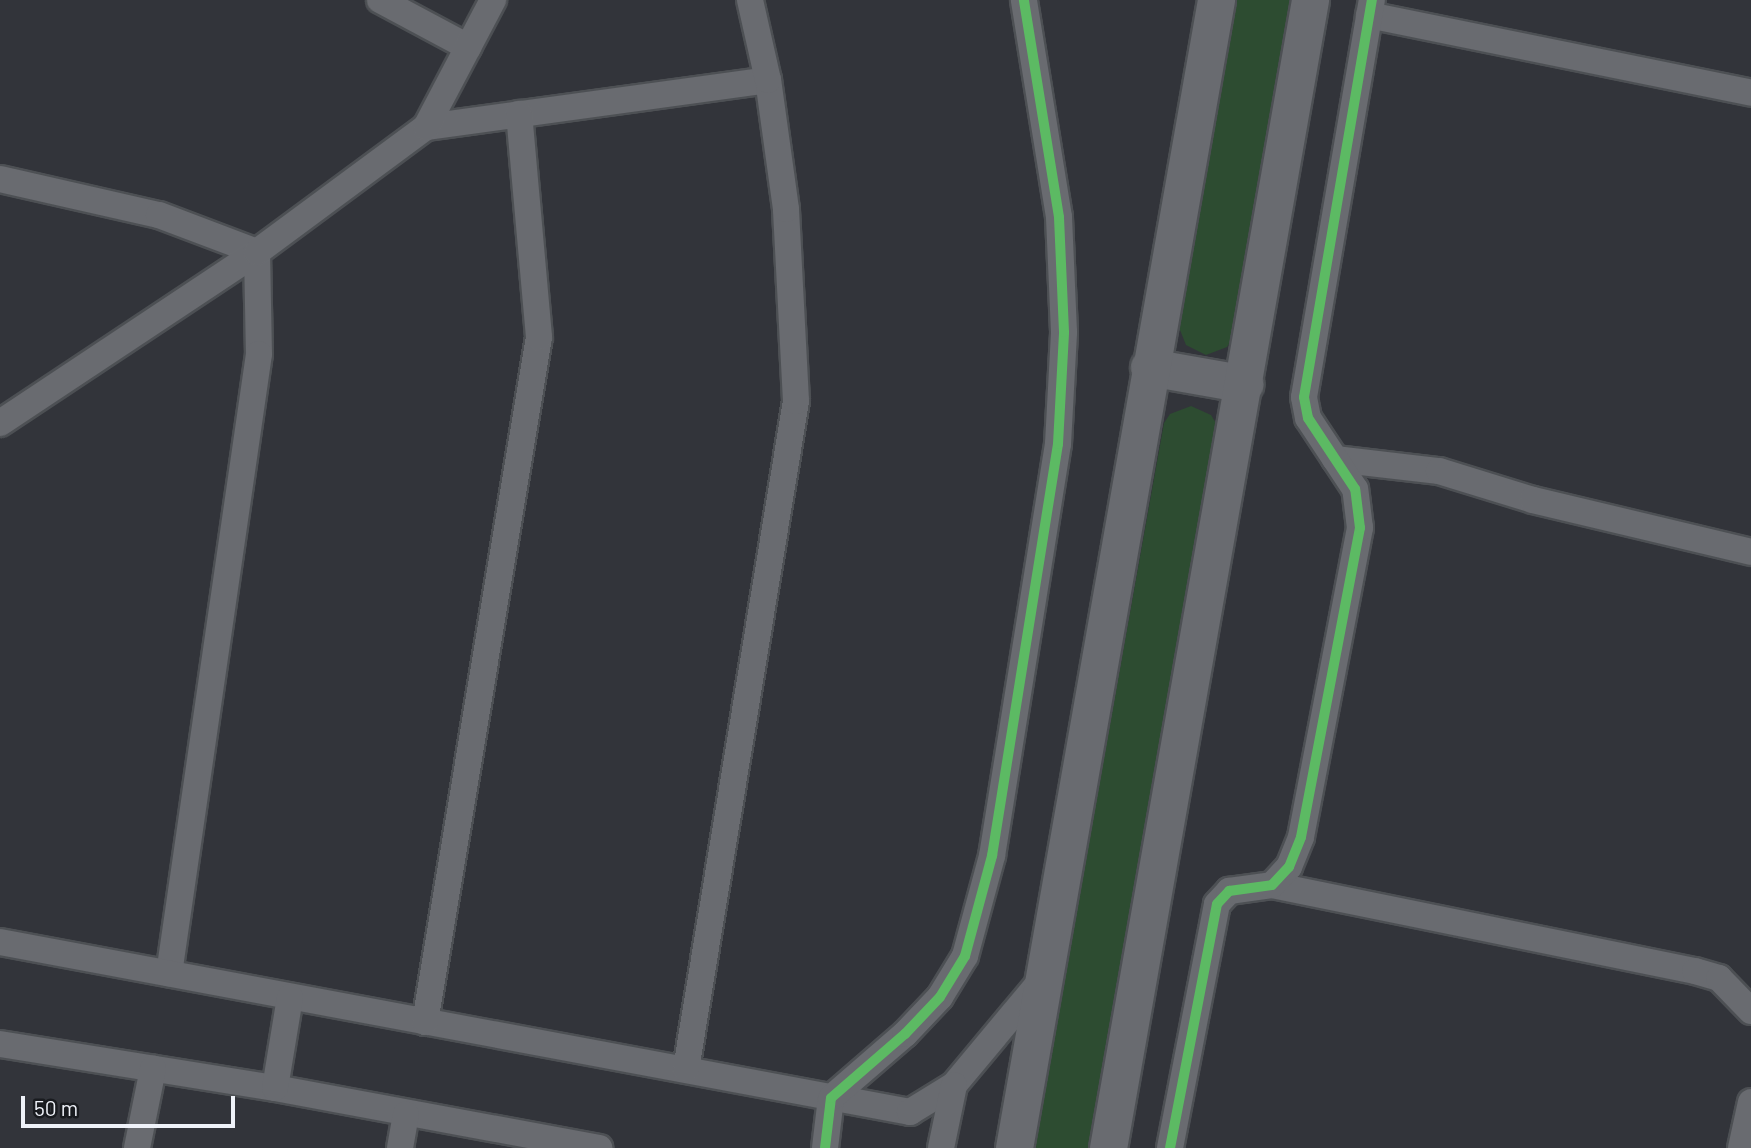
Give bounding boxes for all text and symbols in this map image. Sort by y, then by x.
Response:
scale bar [24,1082,238,1126]
text: 50 m [34,1095,78,1120]

